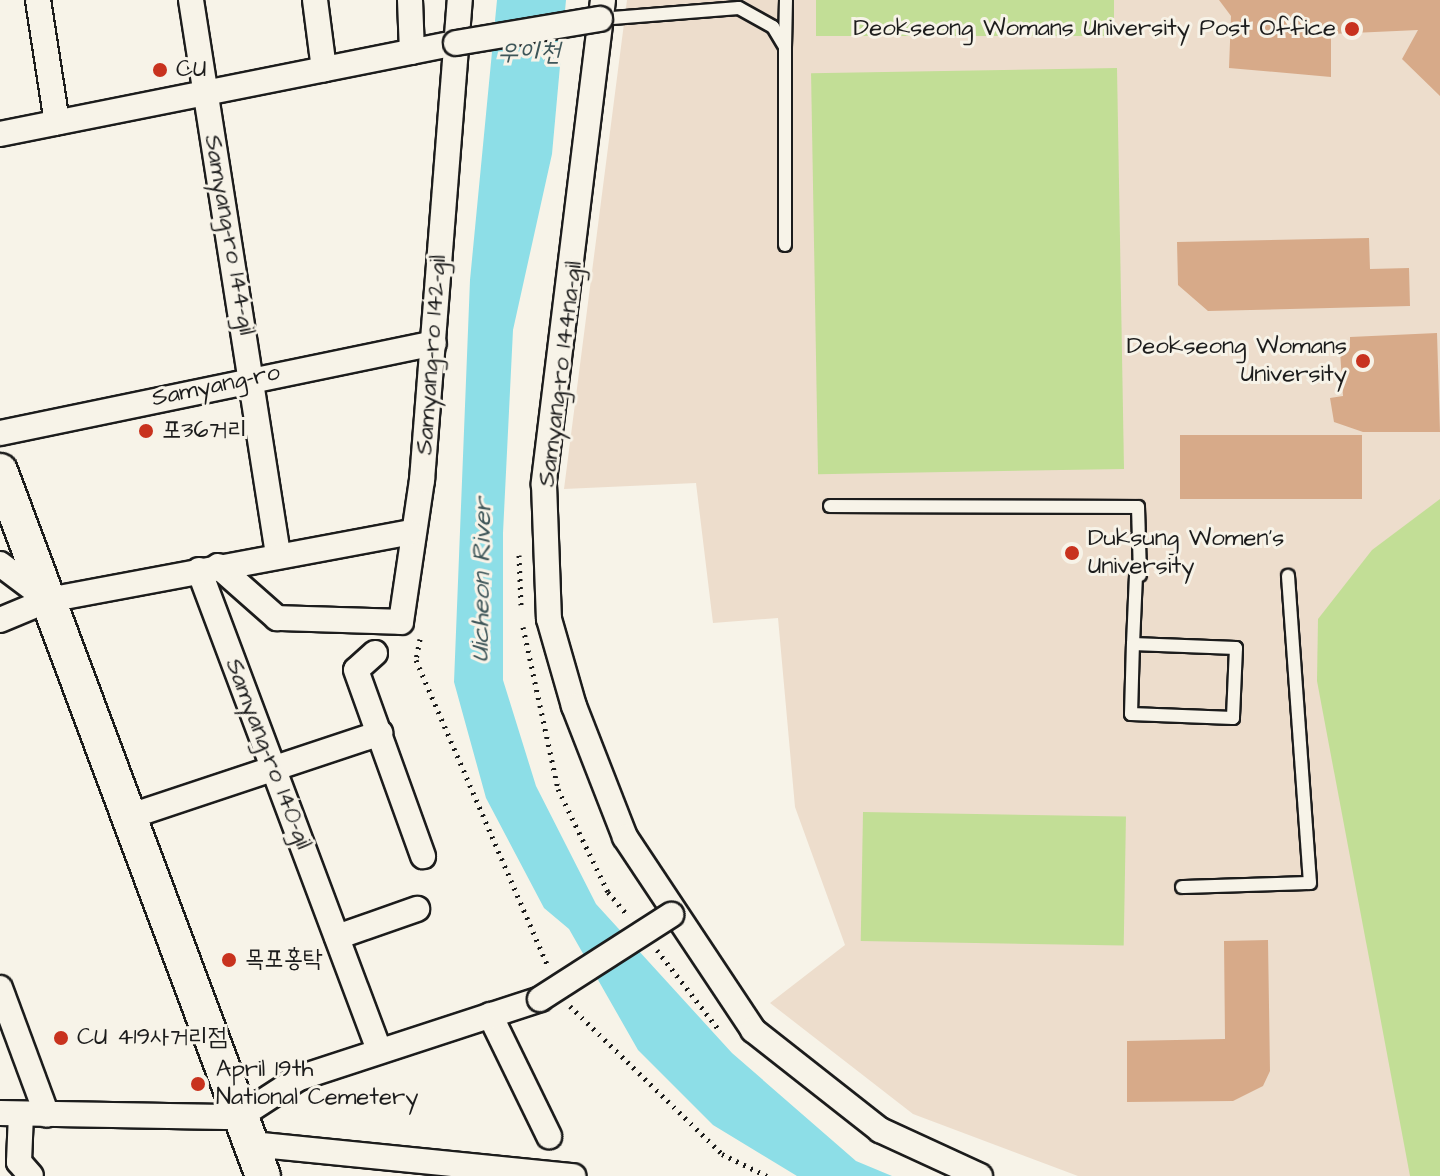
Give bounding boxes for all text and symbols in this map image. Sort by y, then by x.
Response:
place label: Deokseong Womans University Post Office [854,15,1336,43]
marker: Deokseong Womans University Post Office [1343,20,1361,38]
water label: 우이천 [498,37,560,69]
place label: CU [176,56,206,84]
marker: CU [151,61,169,79]
street label: Samyang-ro 144-gil [197,133,261,337]
street label: Samyang-ro 142-gil [411,254,453,456]
street label: Samyang-ro 144na-gil [533,260,589,488]
place label: Deokseong Womans University [1127,333,1347,389]
marker: Deokseong Womans University [1354,352,1372,370]
street label: Samyang-ro [149,358,283,414]
place label: 포36거리 [162,417,247,445]
marker: 포36거리 [137,422,155,440]
water label: Uicheon River [465,498,499,662]
place label: Duksung Women's University [1088,525,1284,581]
marker: Duksung Women's University [1063,544,1081,562]
street label: Samyang-ro 140-gil [218,655,318,853]
place label: 목포홍탁 [245,946,322,974]
marker: 목포홍탁 [220,951,238,969]
place label: CU 419사거리점 [77,1024,227,1052]
marker: CU 419사거리점 [52,1029,70,1047]
place label: April 19th National Cemetery [216,1056,418,1112]
marker: April 19th National Cemetery [187,1073,209,1095]

